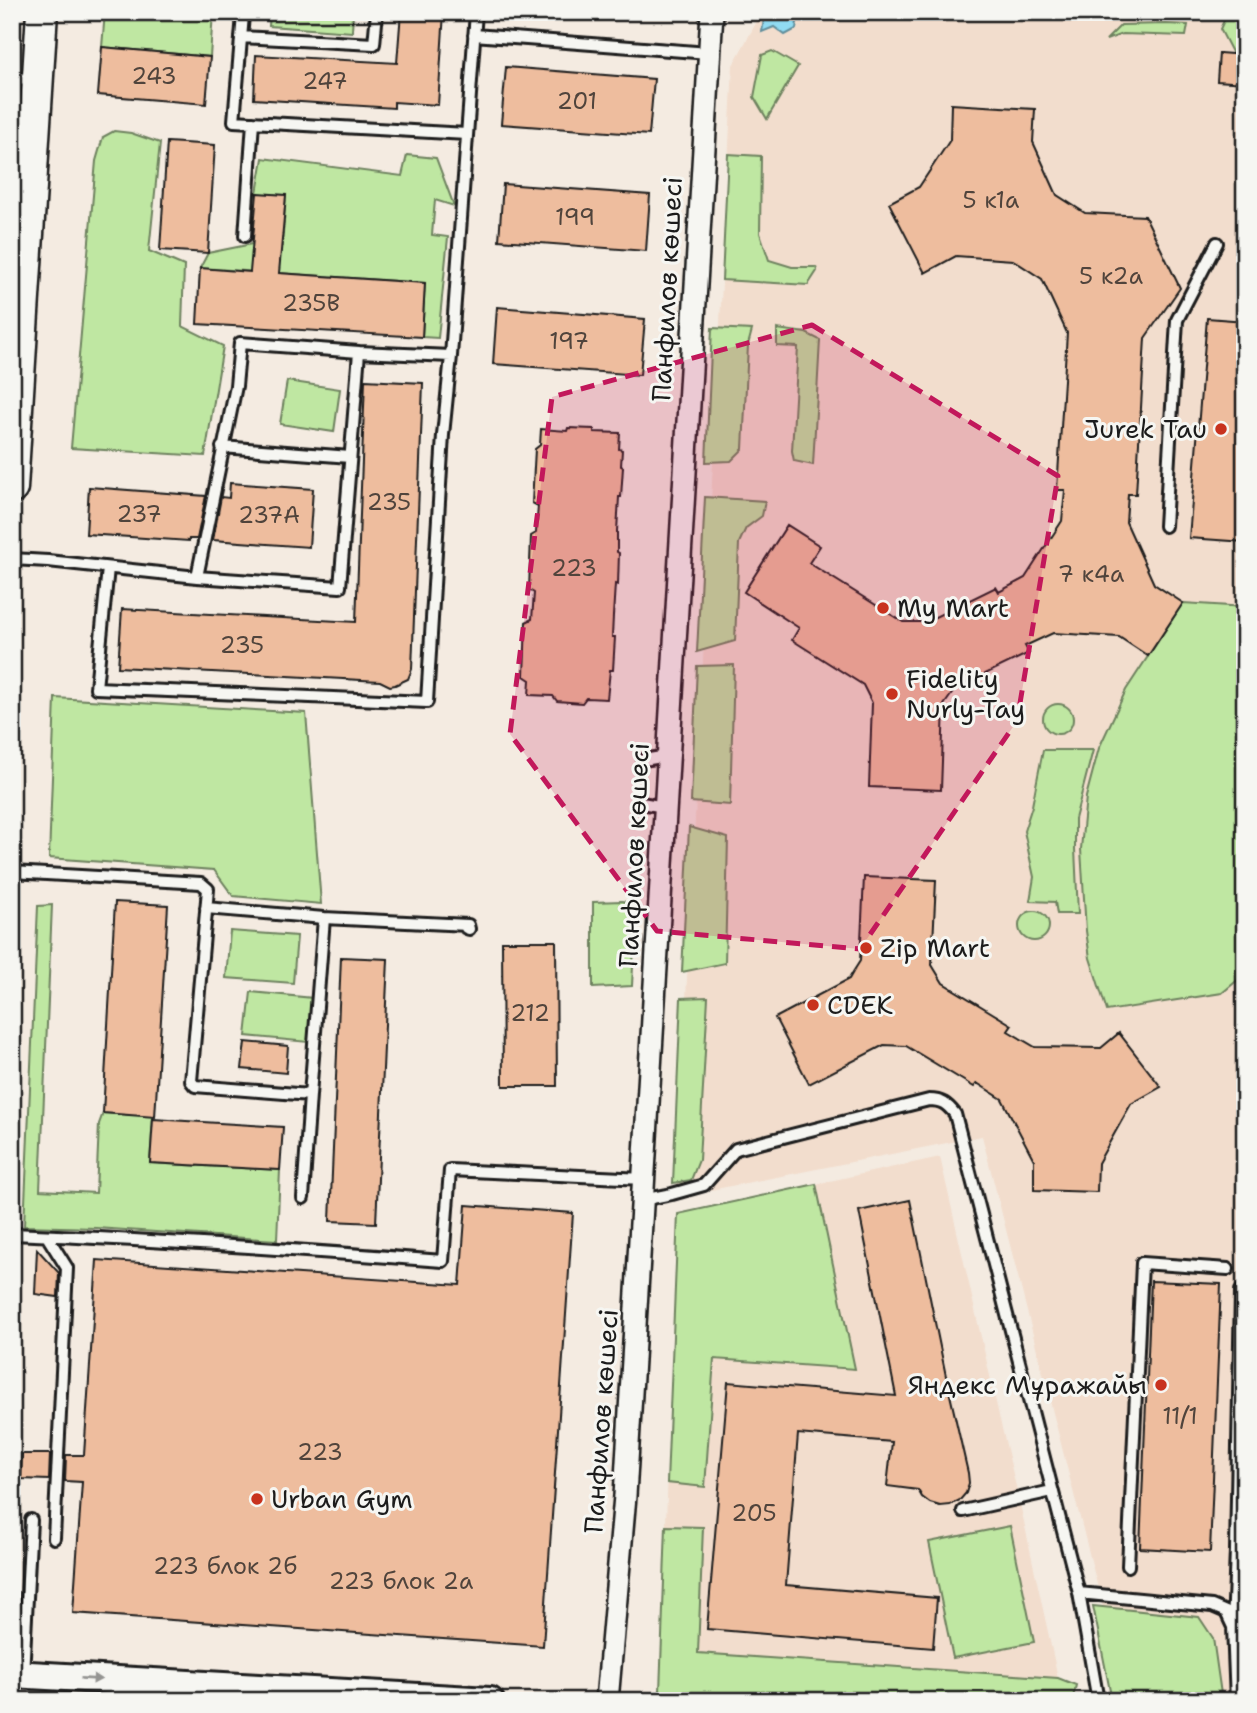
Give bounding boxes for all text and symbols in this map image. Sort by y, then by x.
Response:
house number: 243 [131,61,177,91]
house number: 247 [302,66,348,96]
house number: 201 [557,86,597,116]
street label: Панфилов көшесі [643,176,690,402]
house number: 5 к1а [963,185,1019,215]
house number: 199 [555,202,595,232]
house number: 5 к2а [1079,261,1143,291]
house number: 235В [282,288,340,318]
house number: 197 [549,326,589,356]
place label: Jurek Tau [1084,411,1207,446]
marker: Jurek Tau [1213,421,1229,437]
house number: 235 [367,487,411,517]
house number: 237 [116,499,162,529]
house number: 237А [238,500,300,530]
house number: 223 [551,553,597,583]
house number: 7 к4а [1058,559,1124,589]
place label: My Mart [897,590,1009,625]
marker: My Mart [875,600,891,616]
house number: 235 [220,630,264,660]
place label: Fidelity Nurly-Tay [906,661,1025,726]
marker: Fidelity Nurly-Tay [884,686,900,702]
street label: Панфилов көшесі [610,742,657,968]
place label: Zip Mart [880,930,990,965]
marker: Zip Mart [858,940,874,956]
place label: CDEK [827,987,893,1022]
marker: CDEK [805,997,821,1013]
house number: 212 [510,998,550,1028]
street label: Панфилов көшесі [575,1308,626,1534]
place label: Яндекс Мұражайы [908,1367,1147,1402]
marker: Яндекс Мұражайы [1153,1377,1169,1393]
house number: 11/1 [1162,1401,1198,1431]
house number: 223 [297,1437,343,1467]
place label: Urban Gym [271,1481,413,1516]
marker: Urban Gym [249,1491,265,1507]
house number: 205 [731,1498,777,1528]
house number: 223 блок 2б [153,1551,297,1581]
house number: 223 блок 2а [329,1566,473,1596]
one-way arrow [80,1673,102,1684]

